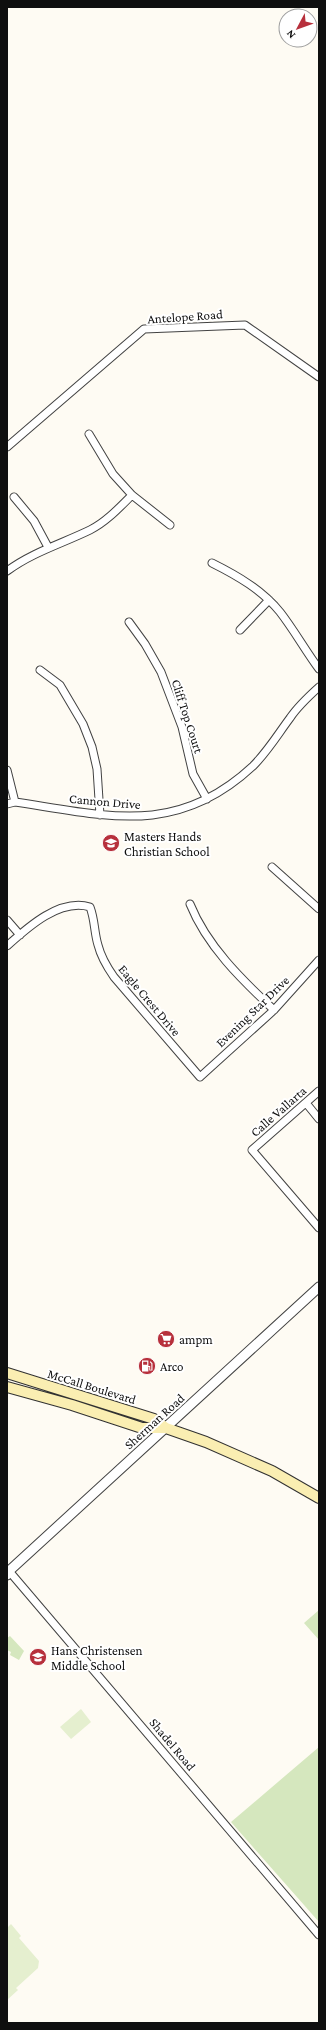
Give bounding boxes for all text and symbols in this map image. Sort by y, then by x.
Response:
north arrow [278,8,318,48]
text: N [283,27,297,41]
street label: Antelope Road [147,306,223,327]
street label: Cliff Top Court [169,677,207,756]
street label: Cannon Drive [69,791,142,812]
place label: Masters Hands Christian School [124,829,210,859]
school or university icon: Masters Hands Christian School [101,833,121,853]
street label: Eagle Crest Drive [115,962,184,1039]
street label: Evening Star Drive [213,972,292,1050]
street label: Calle Vallarta [247,1083,309,1140]
supermarket icon: ampm [156,1329,176,1349]
place label: ampm [179,1332,213,1347]
fuel station icon: Arco [137,1356,157,1376]
place label: Arco [160,1359,184,1374]
street label: McCall Boulevard [46,1366,138,1407]
street label: Sherman Road [121,1390,188,1452]
place label: Hans Christensen Middle School [51,1643,143,1673]
school or university icon: Hans Christensen Middle School [28,1647,48,1667]
street label: Shadel Road [146,1715,199,1774]

